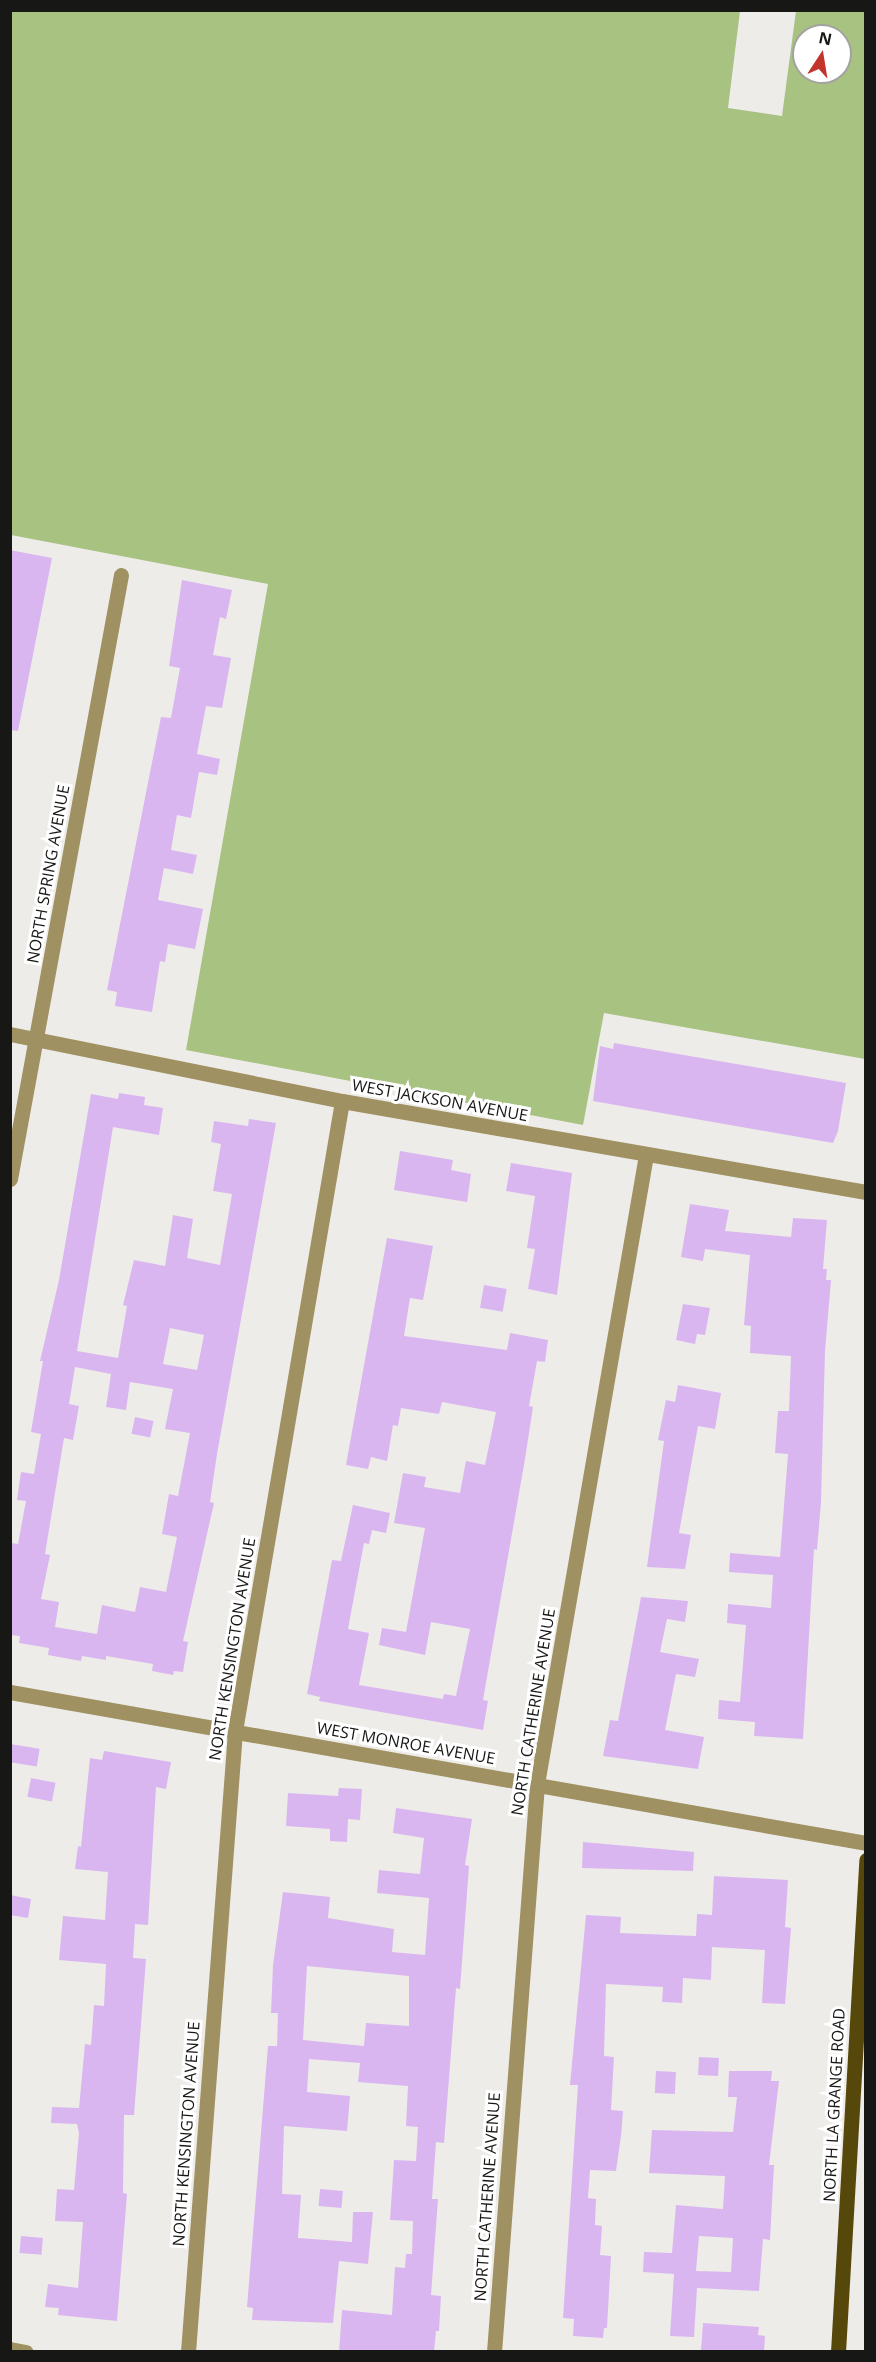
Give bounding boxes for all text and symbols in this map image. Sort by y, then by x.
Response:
north arrow [792,24,852,84]
text: N [817,26,834,50]
street label: NORTH SPRING AVENUE [23,783,73,965]
street label: WEST JACKSON AVENUE [351,1075,529,1125]
street label: NORTH KENSINGTON AVENUE [205,1536,259,1762]
street label: NORTH CATHERINE AVENUE [507,1607,559,1817]
street label: WEST MONROE AVENUE [315,1718,497,1768]
street label: NORTH LA GRANGE ROAD [819,2008,849,2202]
street label: NORTH KENSINGTON AVENUE [169,2021,203,2247]
street label: NORTH CATHERINE AVENUE [470,2092,504,2302]

